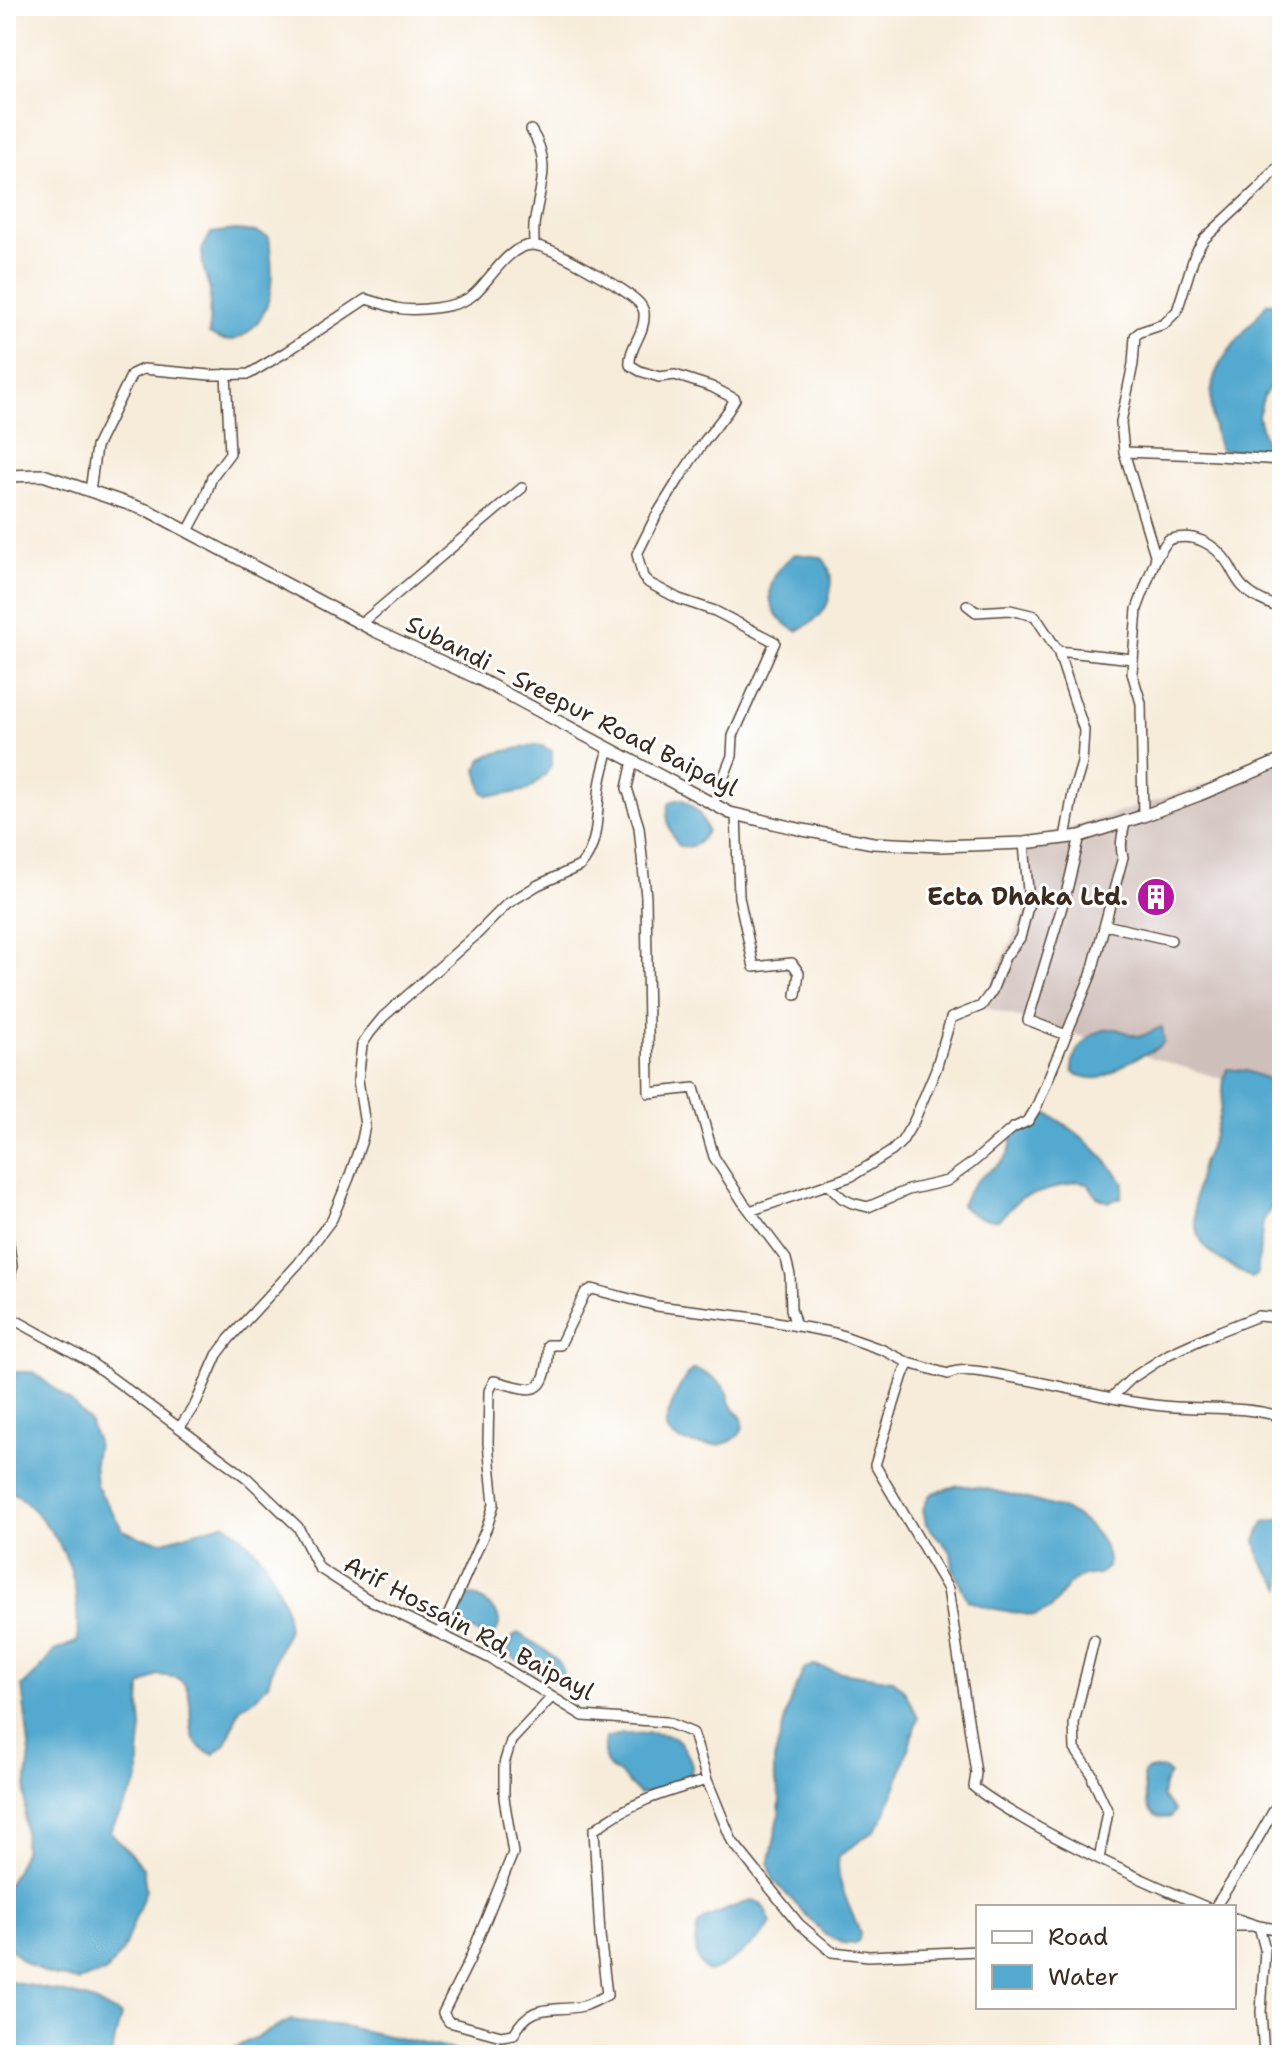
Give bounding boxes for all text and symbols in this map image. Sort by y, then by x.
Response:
street label: Subandi - Sreepur Road Baipayl [400,608,744,804]
building icon: Ecta Dhaka Ltd. [1135,876,1177,918]
place label: Ecta Dhaka Ltd. [927,881,1128,913]
street label: Arif Hossain Rd, Baipayl [338,1548,601,1708]
legend [976,1905,1236,2009]
text: Road [1048,1921,1108,1953]
text: Water [1048,1961,1119,1993]

